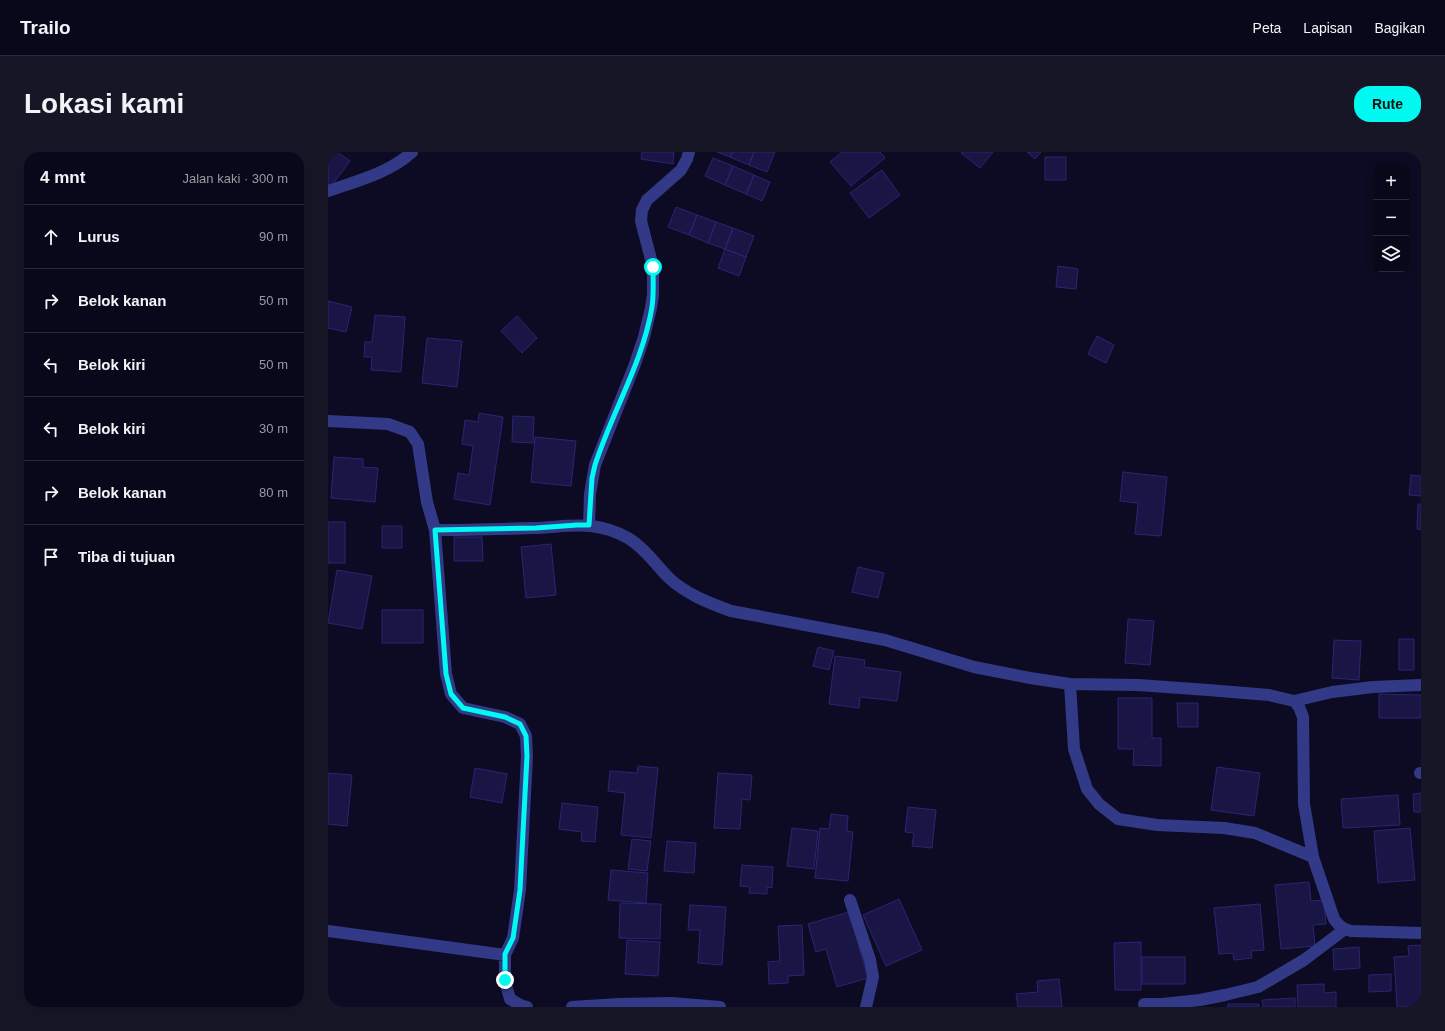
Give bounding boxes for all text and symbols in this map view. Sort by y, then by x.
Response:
text: Trailo [20,17,71,38]
text: Peta [1253,20,1281,36]
text: Lapisan [1303,20,1352,36]
text: Bagikan [1374,20,1425,36]
button: Rute [1354,86,1421,122]
text: Lokasi kami [24,88,184,119]
map controls [1373,164,1409,272]
button: + [1373,164,1409,200]
text: 4 mnt [40,168,85,187]
text: Jalan kaki · 300 m [183,171,288,186]
button: − [1373,200,1409,236]
icon: ahead [40,226,62,248]
text: Lurus [78,228,120,245]
text: 90 m [259,229,288,244]
button: layers [1373,236,1409,272]
route start [644,258,662,276]
icon: right [40,290,62,312]
text: Belok kanan [78,292,166,309]
text: 50 m [259,293,288,308]
icon: left [40,354,62,376]
text: Belok kiri [78,356,146,373]
text: 50 m [259,357,288,372]
icon: left [40,418,62,440]
text: Belok kiri [78,420,146,437]
text: 30 m [259,421,288,436]
icon: right [40,482,62,504]
text: Belok kanan [78,484,166,501]
text: 80 m [259,485,288,500]
icon: arrive [40,546,62,568]
text: Tiba di tujuan [78,548,175,565]
route end [496,971,514,989]

